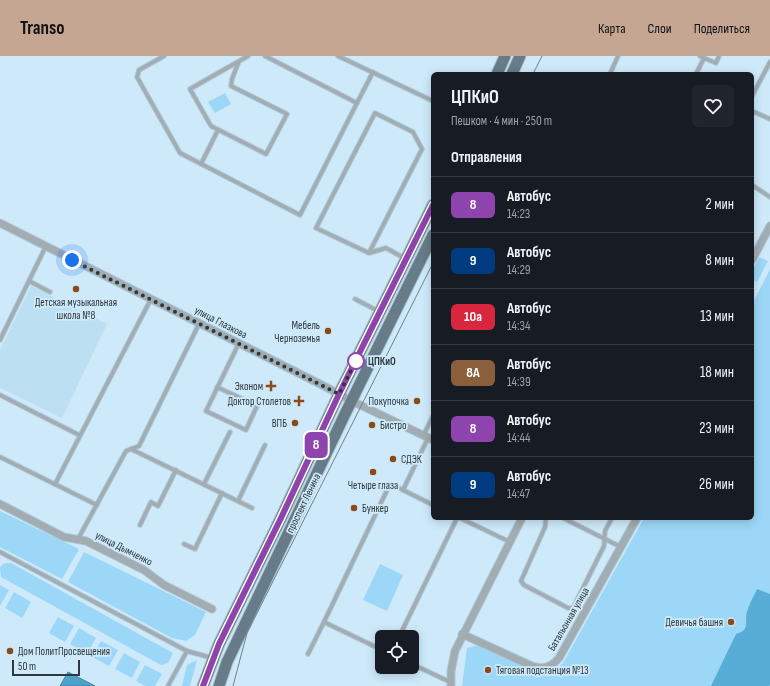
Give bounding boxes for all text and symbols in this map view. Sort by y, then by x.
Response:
text: Transo [20,17,65,40]
text: Карта [598,20,626,37]
text: Слои [648,20,672,37]
text: Поделиться [694,20,750,37]
button: heart [692,85,734,127]
text: ЦПКиО [451,86,499,109]
text: Пешком · 4 мин · 250 m [451,113,552,129]
text: Отправления [451,148,522,167]
text: Автобус [507,187,551,206]
text: 2 мин [706,195,734,214]
text: 8 [470,196,476,213]
text: 14:23 [507,206,530,222]
text: Автобус [507,243,551,262]
your location [62,250,82,270]
text: 8 мин [705,251,734,270]
text: 9 [470,252,476,269]
text: 14:29 [507,262,531,278]
marker: Детская музыкальная школа №8 [71,284,81,294]
place label: Детская музыкальная школа №8 [35,296,117,322]
text: Автобус [507,299,551,318]
street label: улица Глазкова [192,304,249,341]
text: 13 мин [700,307,734,326]
text: 10а [464,308,482,325]
text: 14:34 [507,318,530,334]
place label: Мебель Черноземья [274,319,320,345]
marker: Мебель Черноземья [323,326,333,336]
marker: ЦПКиО [347,352,365,370]
place label: ЦПКиО [368,355,396,368]
text: Автобус [507,355,551,374]
text: 18 мин [700,363,734,382]
text: 8А [466,364,480,381]
text: 14:39 [507,374,531,390]
place label: Эконом [235,380,263,393]
marker: Эконом [266,381,276,391]
place label: Доктор Столетов [228,395,291,408]
place label: Покупочка [369,395,409,408]
marker: Доктор Столетов [294,396,304,406]
marker: Покупочка [412,396,422,406]
text: Автобус [507,411,551,430]
place label: ВПБ [272,417,287,430]
marker: ВПБ [290,418,300,428]
place label: Бистро [380,419,407,432]
text: 23 мин [699,419,734,438]
marker: Бистро [367,420,377,430]
text: 8 [470,420,476,437]
text: 14:44 [507,430,530,446]
line badge: 8 [303,432,329,458]
text: 8 [313,436,319,453]
place label: СДЭК [401,453,422,466]
marker: СДЭК [388,454,398,464]
marker: Четыре глаза [368,467,378,477]
text: Автобус [507,467,551,486]
street label: проспект Ленина [283,471,323,535]
text: 26 мин [699,475,734,494]
text: 9 [470,476,476,493]
place label: Четыре глаза [348,479,398,492]
text: 14:47 [507,486,530,502]
place label: Бункер [362,502,389,515]
marker: Бункер [349,503,359,513]
street label: улица Дымченко [93,528,155,569]
street label: Батальонная улица [545,585,592,653]
place label: Девичья башня [666,616,723,629]
marker: Девичья башня [726,617,736,627]
map controls [375,630,419,674]
button: locate [375,630,419,674]
place label: Дом ПолитПросвещения [18,645,110,658]
marker: Дом ПолитПросвещения [5,646,15,656]
scale bar [12,658,80,677]
text: 50 m [18,660,36,673]
place label: Тяговая подстанция №13 [496,664,589,677]
marker: Тяговая подстанция №13 [483,665,493,675]

